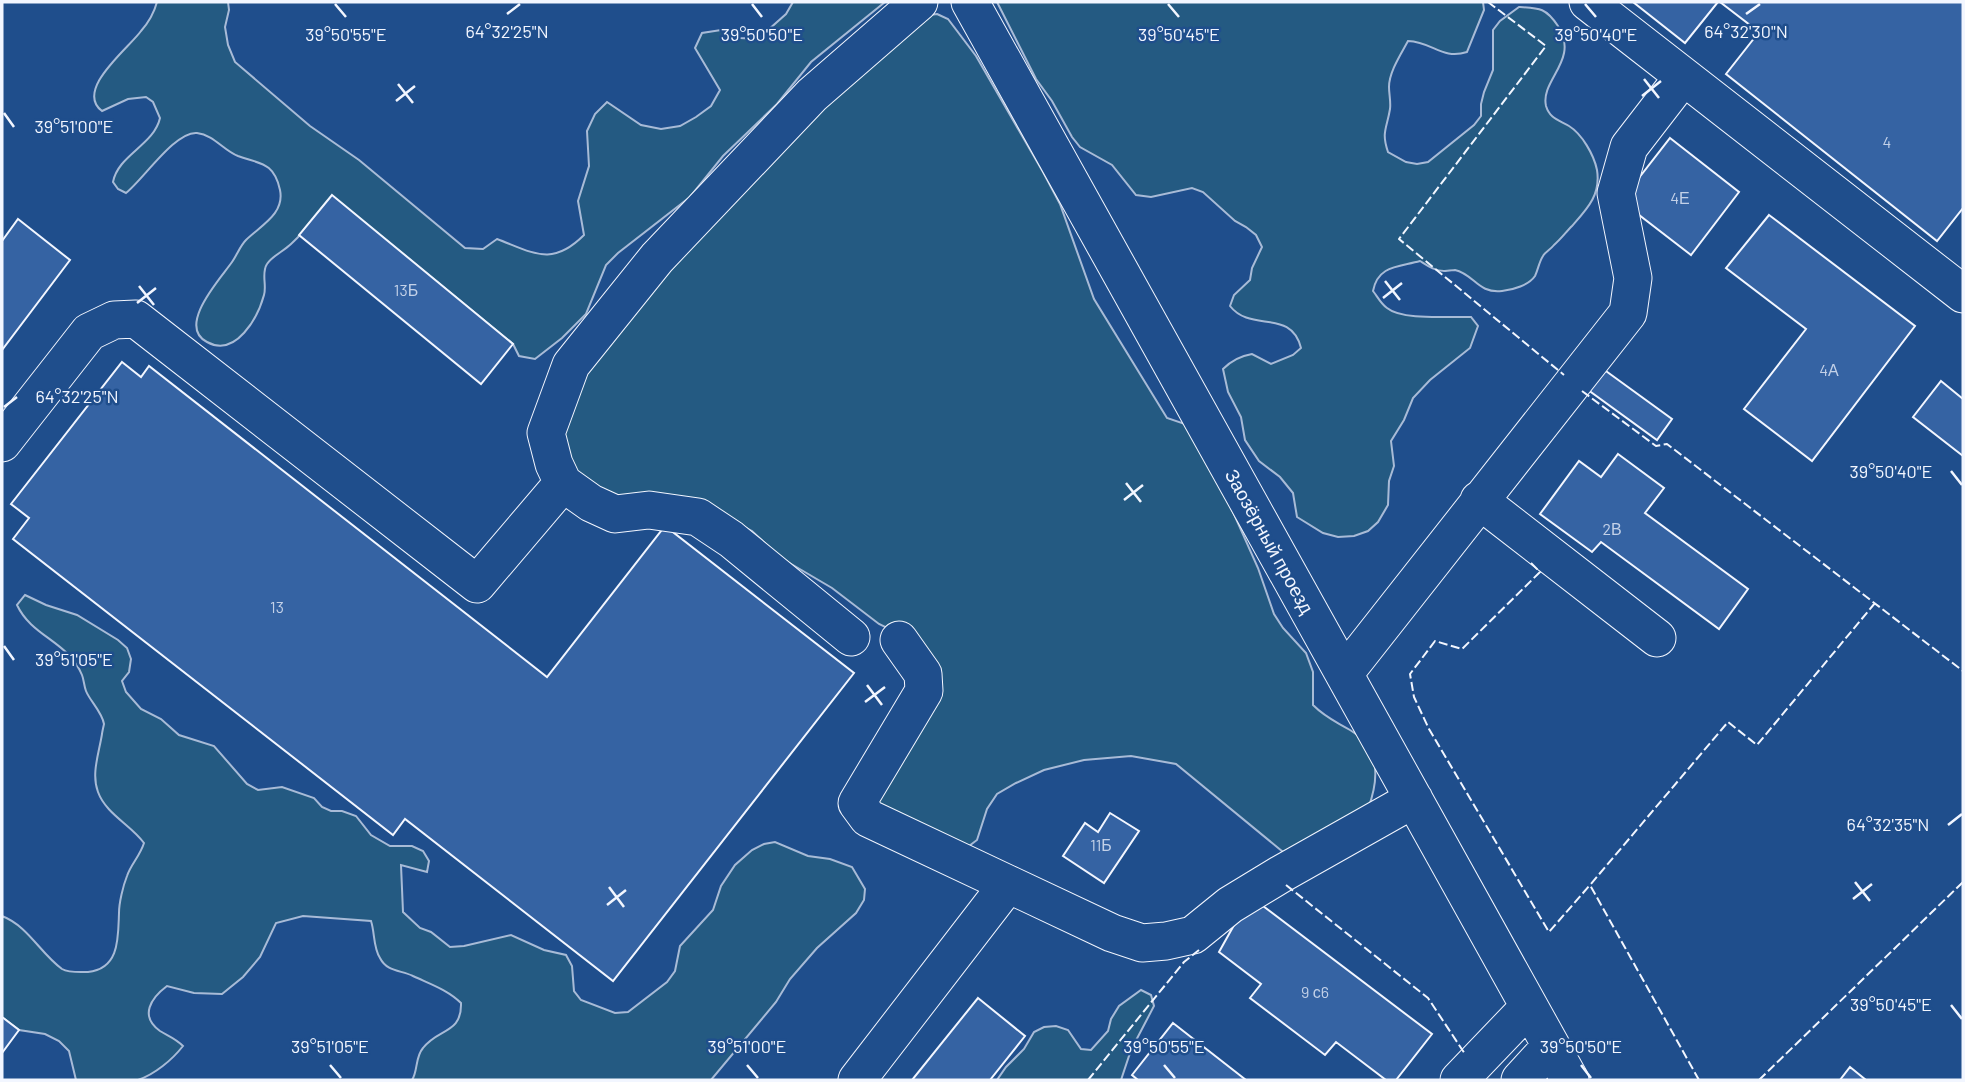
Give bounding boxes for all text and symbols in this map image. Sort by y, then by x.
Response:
text: 64°32'25"N [465,20,549,42]
text: 64°32'30"N [1704,20,1788,42]
text: 39°50'55"E [305,23,387,45]
text: 39°50'50"E [721,23,803,45]
text: 39°50'45"E [1138,23,1220,45]
text: 39°50'40"E [1555,23,1637,45]
text: 39°51'00"E [35,115,113,137]
house number: 4 [1883,132,1891,151]
house number: 4Е [1670,188,1690,207]
house number: 13Б [394,280,418,299]
house number: 4А [1819,360,1839,379]
text: 64°32'25"N [35,385,119,407]
text: 39°50'40"E [1850,460,1932,482]
street label: Заозёрный проезд [1221,465,1319,617]
house number: 2В [1602,519,1622,538]
house number: 13 [270,597,284,616]
text: 39°51'05"E [35,648,113,670]
text: 64°32'35"N [1847,813,1929,835]
house number: 11Б [1090,835,1112,854]
house number: 9 с6 [1301,982,1329,1001]
text: 39°50'45"E [1850,993,1932,1015]
text: 39°51'05"E [291,1035,369,1057]
text: 39°51'00"E [708,1035,786,1057]
text: 39°50'55"E [1123,1035,1205,1057]
text: 39°50'50"E [1540,1035,1622,1057]

